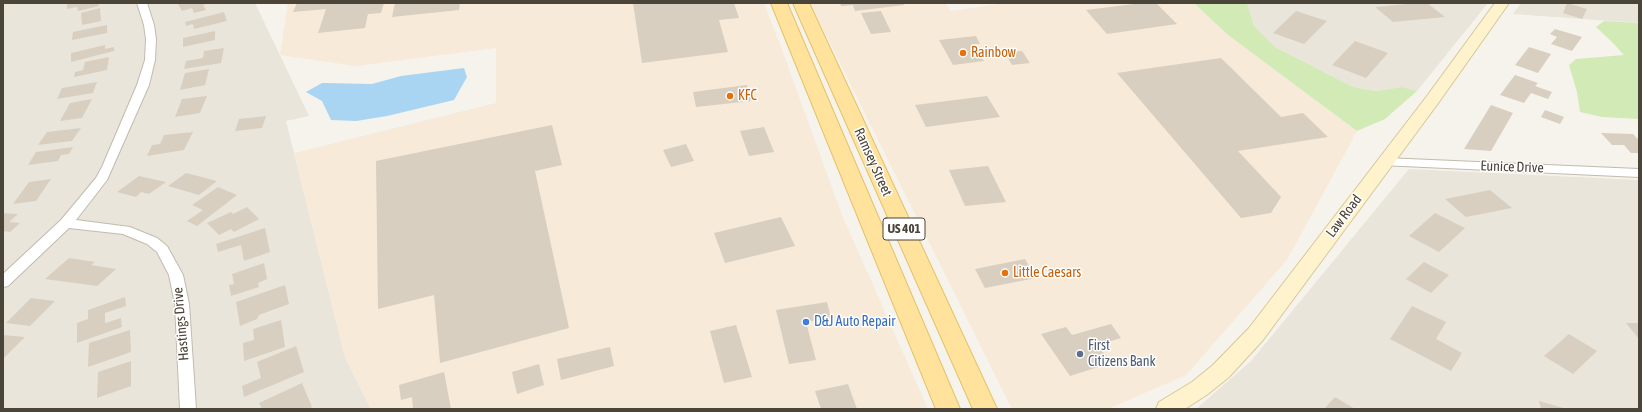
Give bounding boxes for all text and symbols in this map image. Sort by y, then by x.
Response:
place label: Rainbow [971,45,1016,61]
marker: Rainbow [958,48,968,58]
place label: KFC [738,88,757,104]
marker: KFC [725,91,735,101]
street label: Ramsey Street [850,125,896,199]
street label: Eunice Drive [1480,157,1544,177]
street label: Law Road [1323,191,1365,241]
road number: US 401 [883,218,925,240]
place label: Little Caesars [1013,265,1081,281]
marker: Little Caesars [1000,268,1010,278]
street label: Hastings Drive [169,287,193,361]
place label: D&J Auto Repair [814,314,895,330]
marker: D&J Auto Repair [801,317,811,327]
place label: First Citizens Bank [1088,338,1156,370]
marker: First Citizens Bank [1075,349,1085,359]

